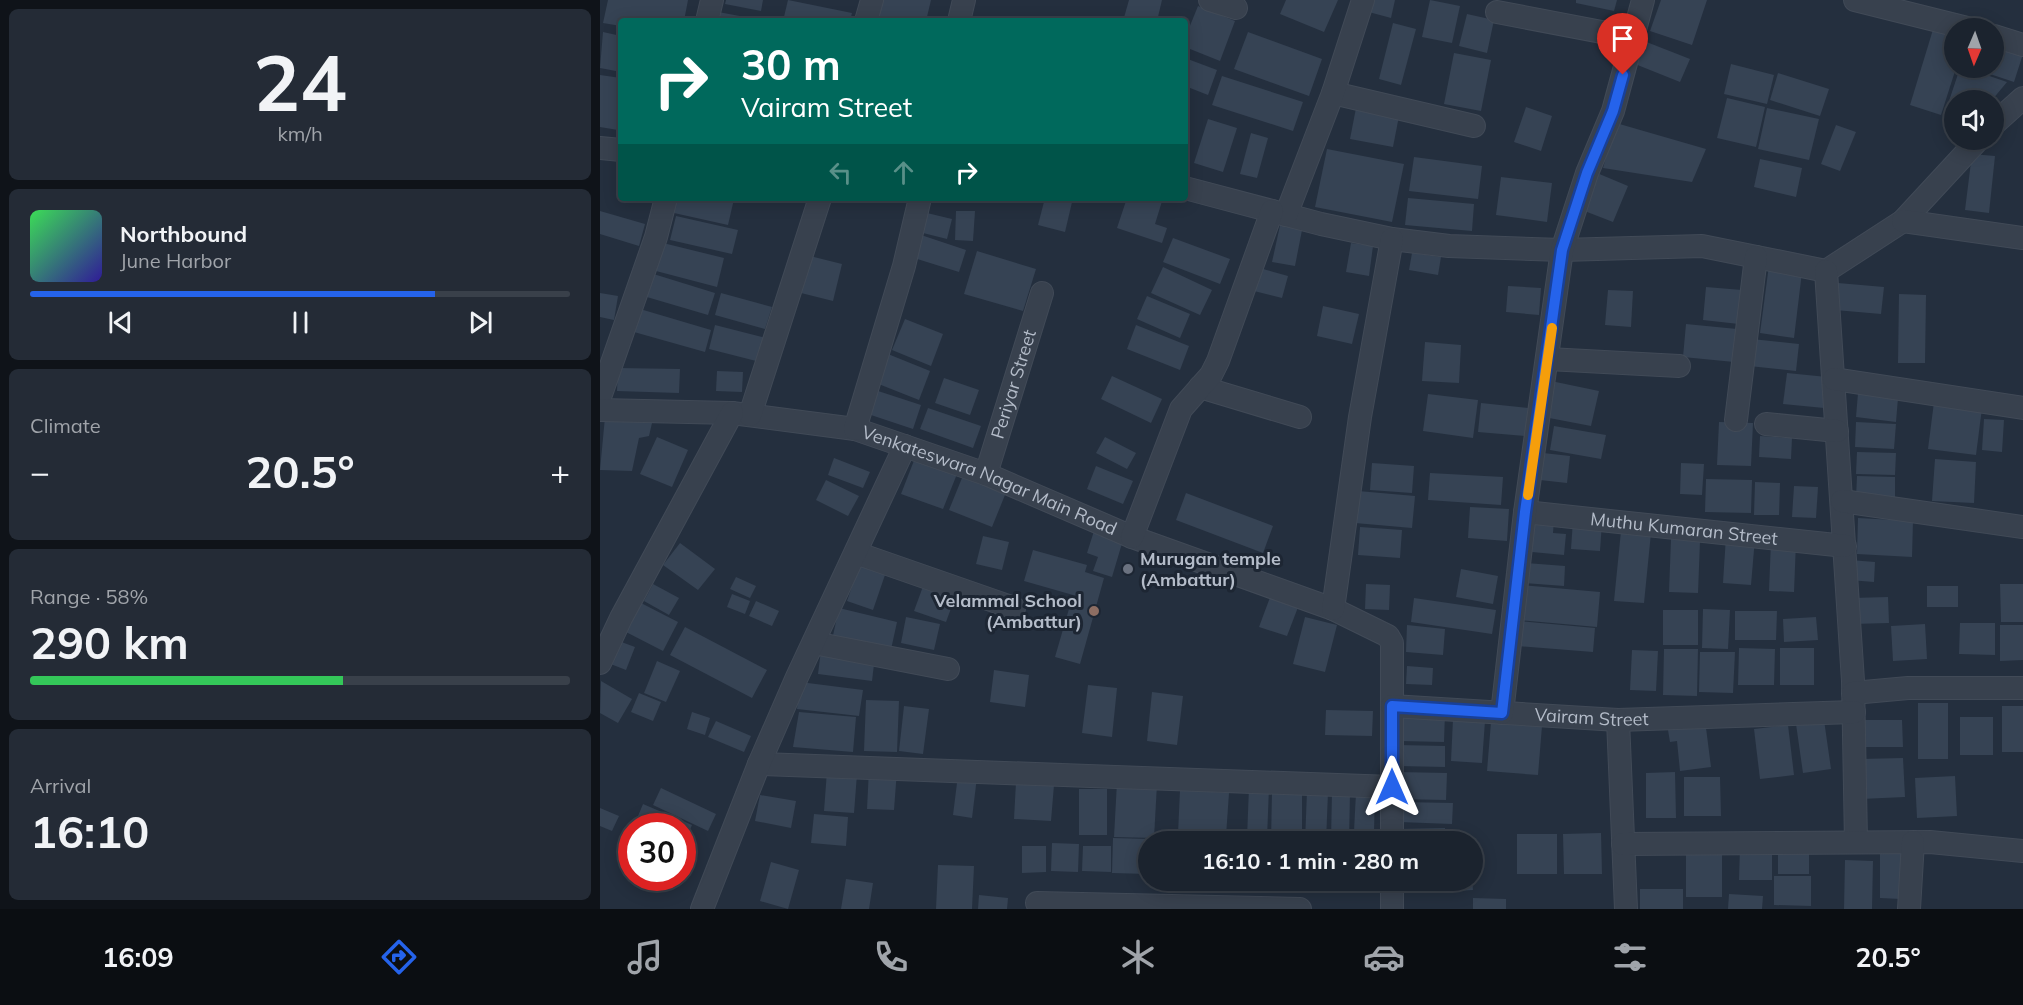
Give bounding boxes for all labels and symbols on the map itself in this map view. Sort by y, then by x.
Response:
pin [1597,13,1648,75]
north arrow [1944,18,2004,78]
street label: Periyar Street [986,327,1041,442]
street label: Venkateswara Nagar Main Road [859,420,1121,540]
street label: Muthu Kumaran Street [1589,507,1779,550]
place label: Murugan temple (Ambattur) [1140,547,1281,591]
marker: Murugan temple (Ambattur) [1121,562,1135,576]
place label: Velammal School (Ambattur) [933,589,1082,633]
marker: Velammal School (Ambattur) [1087,604,1101,618]
street label: Vairam Street [1534,703,1649,731]
position arrow [1360,755,1424,819]
speed limit sign: 30 [618,813,696,891]

